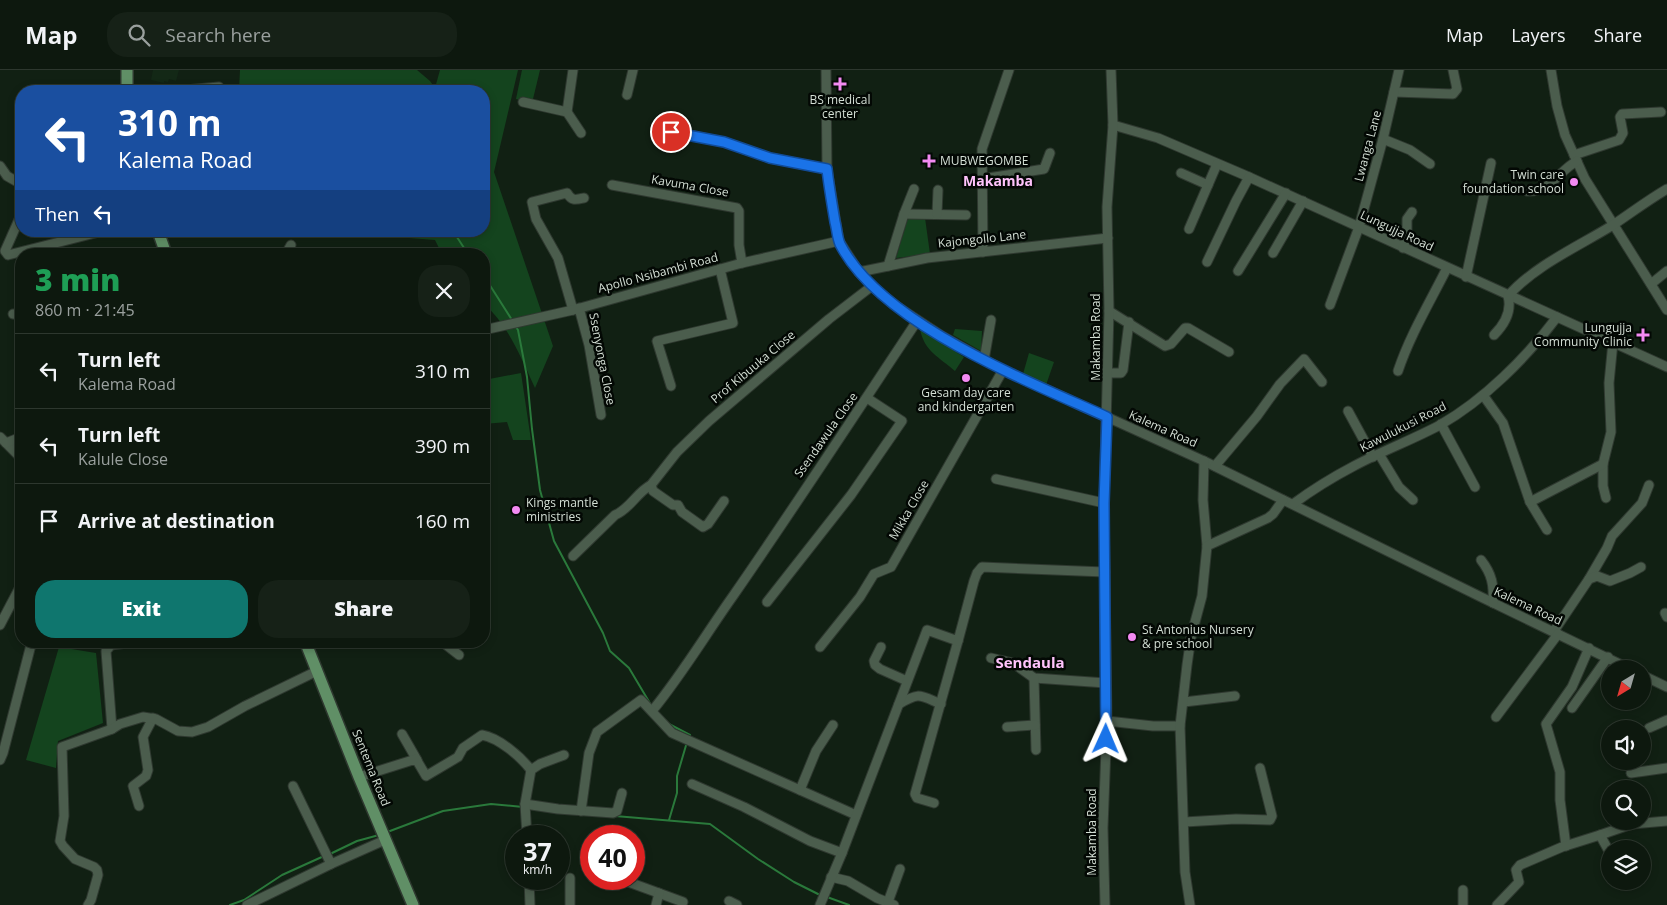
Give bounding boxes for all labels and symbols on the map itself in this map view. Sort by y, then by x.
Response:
marker: BS medical center [833,77,847,91]
place label: BS medical center [809,91,871,122]
street label: Lwanga Lane [1350,108,1385,183]
pin [650,111,692,153]
place label: MUBWEGOMBE [940,152,1028,169]
marker: MUBWEGOMBE [922,154,936,168]
place label: Twin care foundation school [1463,166,1564,197]
street label: Kavuma Close [650,170,730,201]
district label: Makamba [963,171,1033,190]
marker: Twin care foundation school [1568,176,1580,188]
street label: Lungujja Road [1358,206,1437,255]
street label: Kajongollo Lane [937,225,1027,252]
street label: Apollo Nsibambi Road [596,248,720,297]
street label: Makamba Road [1087,293,1104,381]
street label: Ssenyonga Close [585,311,620,407]
place label: Lungujja Community Clinic [1534,319,1632,350]
street label: Prof Kibuuka Close [707,326,799,407]
marker: Lungujja Community Clinic [1636,328,1650,342]
marker: Gesam day care and kindergarten [960,372,972,384]
place label: Gesam day care and kindergarten [918,384,1014,415]
street label: Ssendawula Close [790,389,861,481]
street label: Kawulukusi Road [1356,397,1449,456]
street label: Kalema Road [1126,406,1200,451]
street label: Mikka Close [885,476,933,543]
place label: Kings mantle ministries [526,494,599,525]
marker: Kings mantle ministries [510,504,522,516]
street label: Kalema Road [1491,582,1565,629]
place label: St Antonius Nursery & pre school [1142,621,1255,652]
marker: St Antonius Nursery & pre school [1126,631,1138,643]
district label: Sendaula [995,652,1065,672]
north arrow [1601,660,1651,710]
position arrow [1079,712,1131,764]
street label: Sentema Road [348,727,395,809]
street label: Makamba Road [1083,788,1100,876]
speed limit sign: 40 [580,825,645,890]

